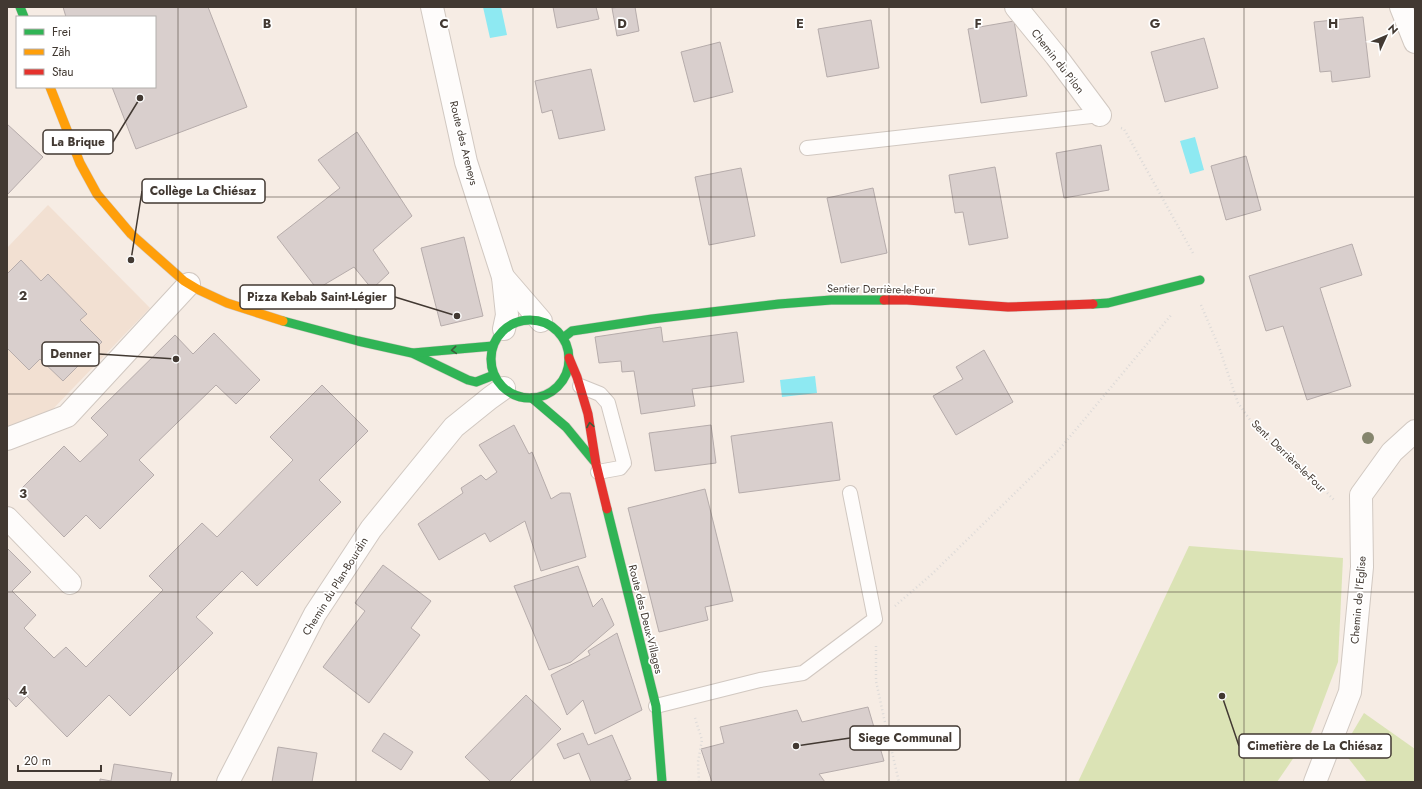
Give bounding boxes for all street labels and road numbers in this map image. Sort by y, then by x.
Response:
street label: Chemin du Pilon [1028,25,1088,97]
street label: Route des Areneys [446,99,482,187]
street label: Sentier Derrière-le-Four [827,280,935,298]
street label: Sent. Derrière-le-Four [1248,416,1330,496]
street label: Chemin du Plan-Bourdin [298,534,372,638]
street label: Chemin de l'Eglise [1346,555,1370,645]
street label: Route des Deux-Villages [625,563,667,676]

